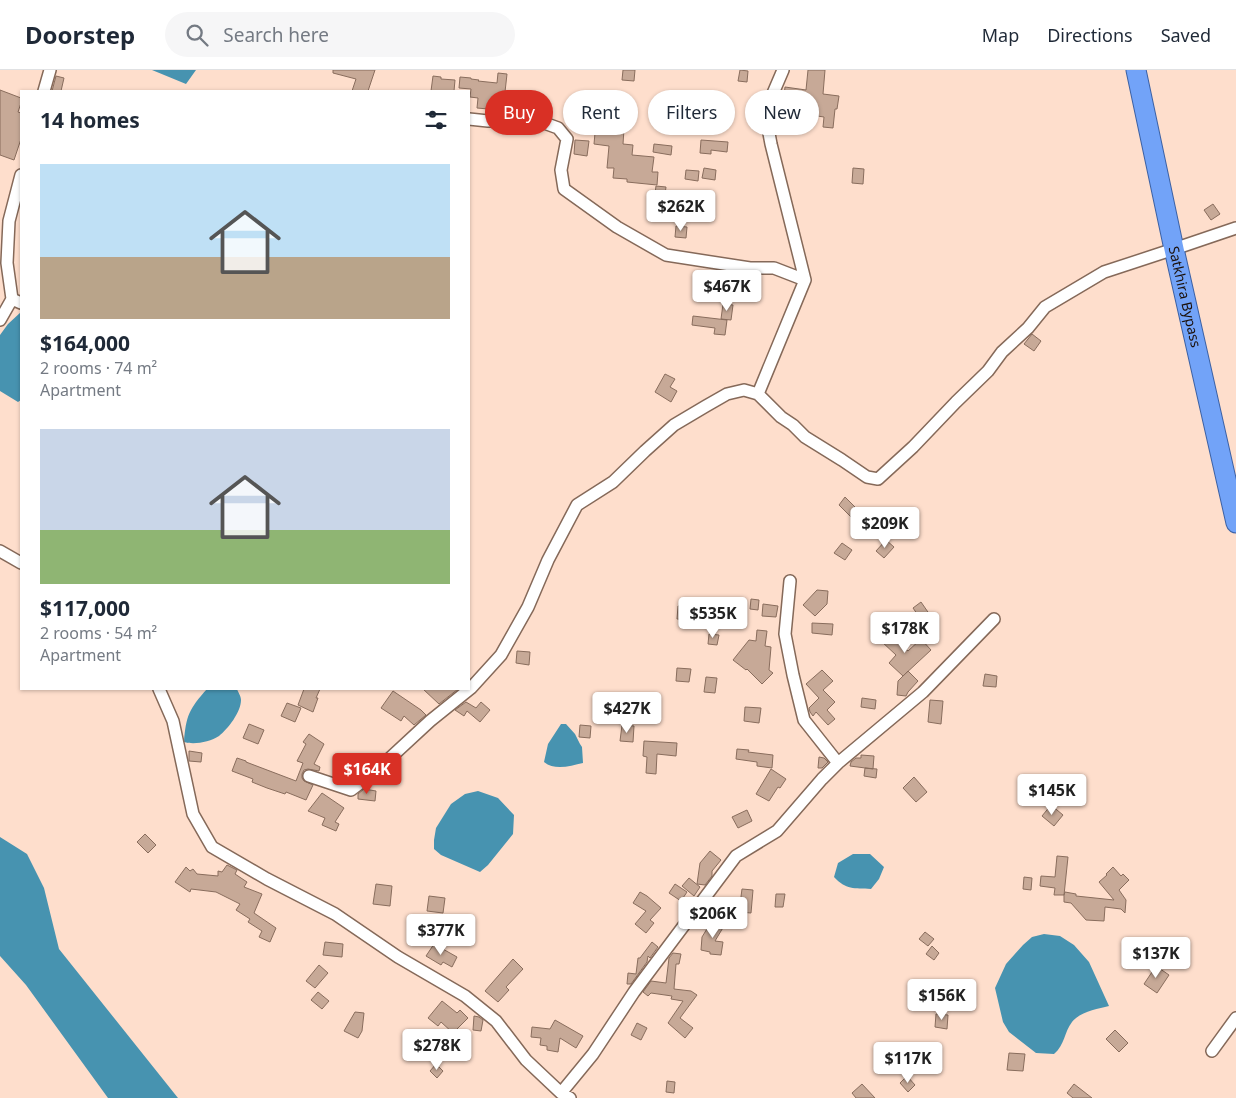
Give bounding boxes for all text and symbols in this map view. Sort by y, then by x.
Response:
search box [165,12,515,57]
text: Doorstep [25,18,135,51]
icon: search [183,21,211,49]
text: Search here [223,22,329,48]
text: Map [982,23,1019,47]
text: Directions [1047,23,1133,47]
text: Saved [1161,23,1211,47]
chip: Buy [485,90,553,135]
chip: Rent [563,90,638,135]
chip: Filters [648,90,735,135]
chip: New [745,90,819,135]
text: 14 homes [40,106,140,134]
icon: filters [422,106,450,134]
pin: $262K [646,190,716,232]
text: $262K [657,195,705,217]
icon: home [200,197,290,287]
street label: Satkhira Bypass [1165,244,1206,350]
pin: $467K [692,270,762,312]
text: $467K [703,275,751,297]
text: $164,000 [40,329,130,357]
text: 2 rooms · 74 m² [40,357,157,379]
text: Apartment [40,379,121,401]
icon: home [200,462,290,552]
pin: $209K [850,506,920,549]
text: $209K [861,512,909,534]
text: $117,000 [40,594,130,622]
pin: $535K [678,596,748,639]
text: $535K [689,602,737,624]
pin: $178K [870,612,940,654]
text: $178K [881,617,929,639]
text: 2 rooms · 54 m² [40,622,157,644]
text: Apartment [40,644,121,666]
pin: $427K [592,692,662,734]
text: $427K [603,697,651,719]
pin: $164K [332,752,402,795]
text: $164K [343,758,391,780]
pin: $145K [1017,774,1087,816]
text: $145K [1028,779,1076,801]
pin: $206K [678,896,748,939]
text: $206K [689,902,737,924]
pin: $377K [406,914,476,956]
text: $377K [417,919,465,941]
pin: $137K [1121,936,1191,979]
text: $137K [1132,942,1180,964]
pin: $156K [907,978,977,1021]
text: $156K [918,984,966,1006]
pin: $278K [402,1028,472,1071]
text: $278K [413,1034,461,1056]
pin: $117K [873,1042,943,1084]
text: $117K [884,1047,932,1069]

